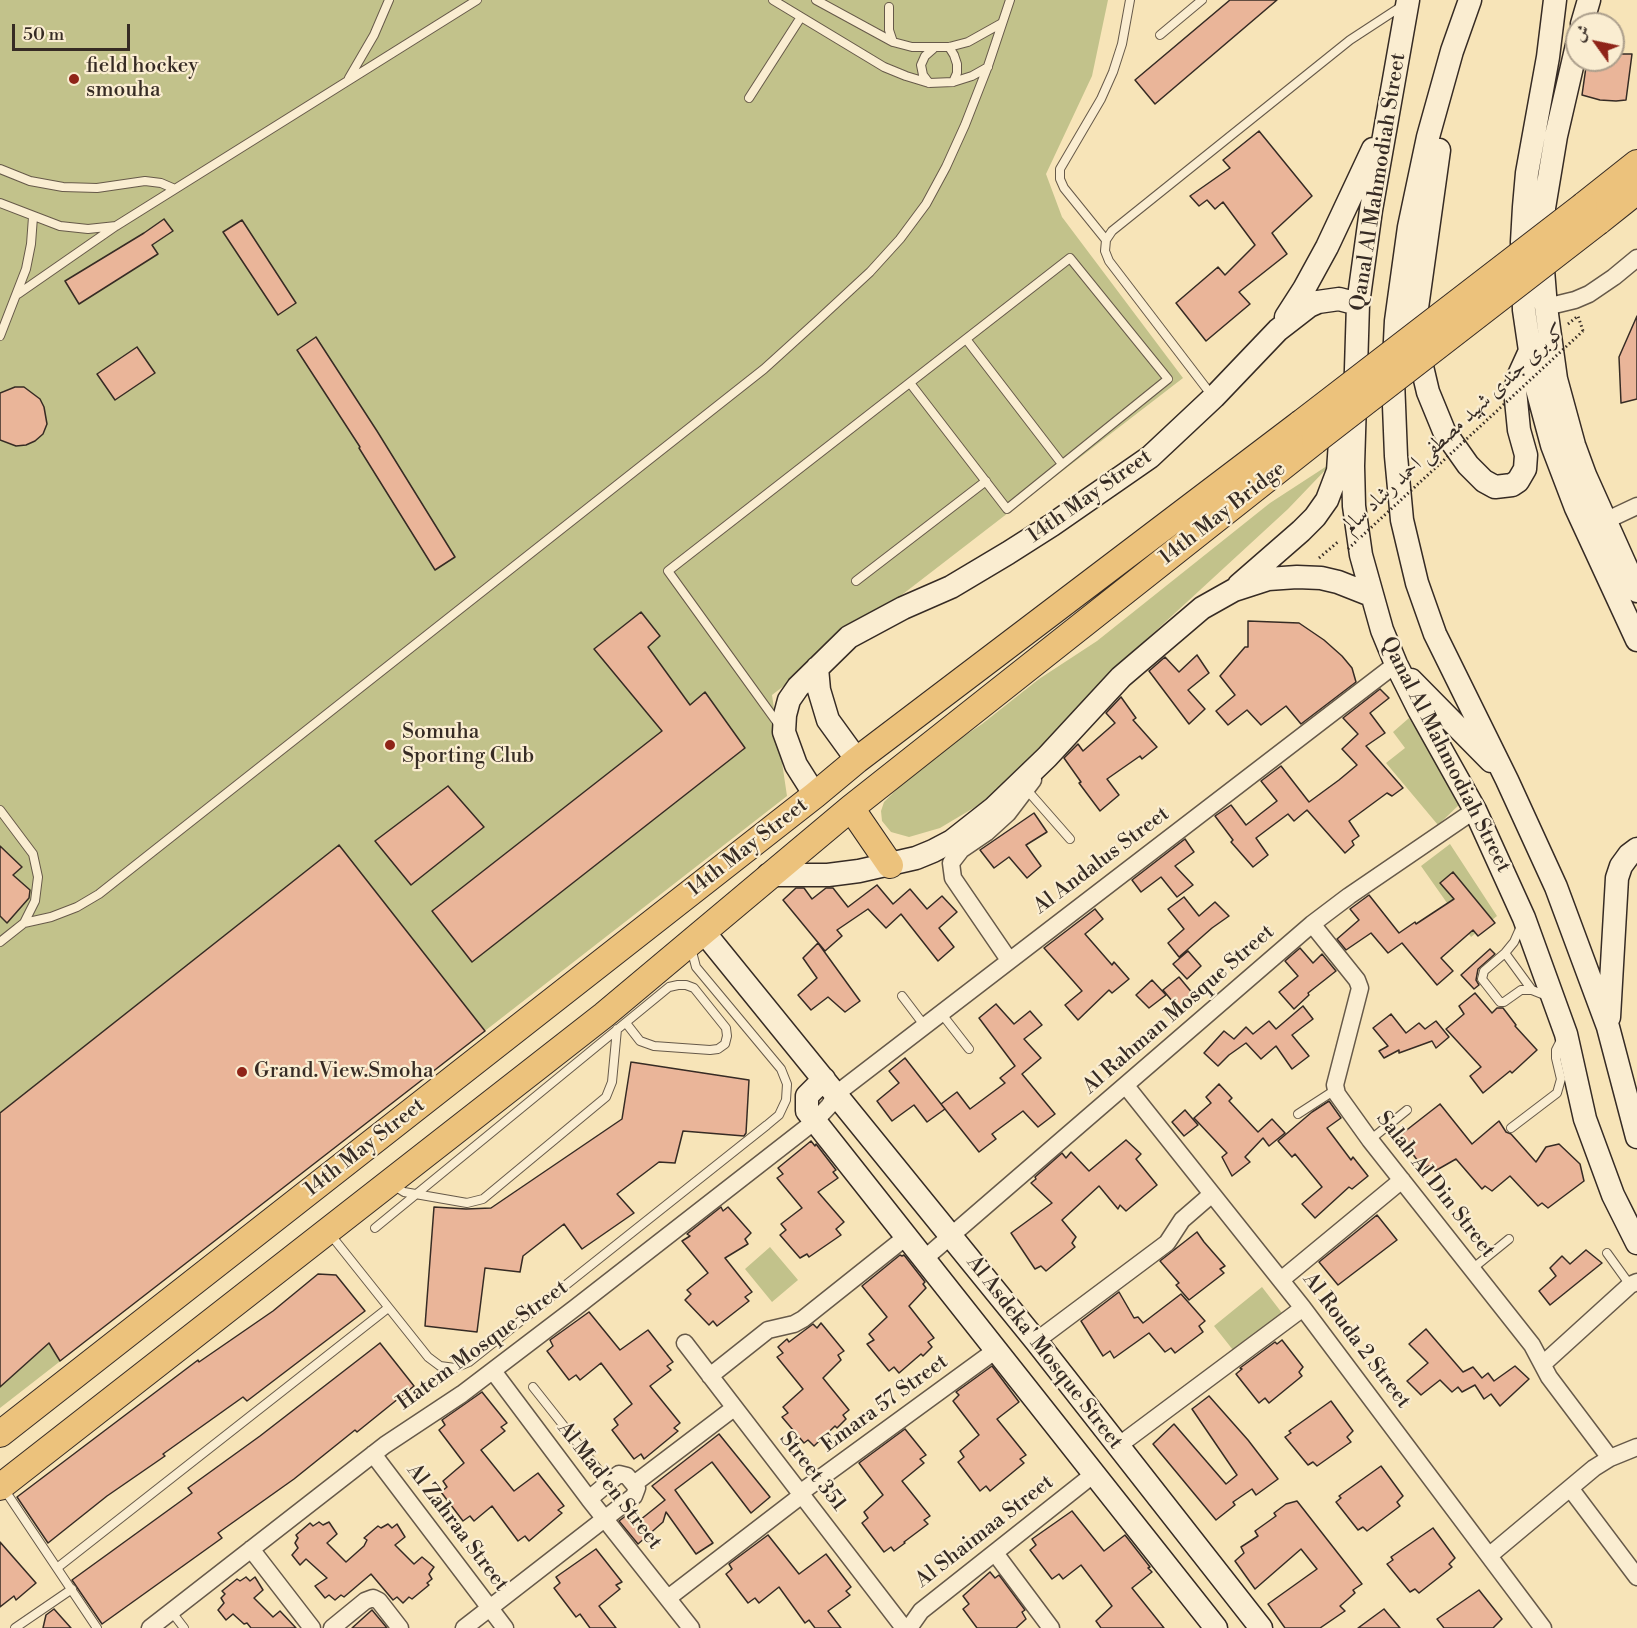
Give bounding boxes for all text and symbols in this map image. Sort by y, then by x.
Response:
scale bar [15,12,134,50]
north arrow [1565,12,1625,72]
text: ش [1569,21,1594,45]
text: 50 m [23,23,64,46]
street label: Qanal Al Mahmodiah Street [1346,51,1412,313]
place label: field hockey smouha [86,54,198,104]
marker: field hockey smouha [67,72,81,86]
street label: كوبرى جندى شهيد مصطفى احمد رشاد سالم [1338,319,1572,539]
street label: 14th May Street [1023,445,1157,549]
street label: 14th May Bridge [1155,457,1291,571]
street label: Qanal Al Mahmodiah Street [1375,633,1515,877]
place label: Somuha Sporting Club [402,720,534,770]
marker: Somuha Sporting Club [383,738,397,752]
street label: 14th May Street [683,793,813,903]
street label: Al Andalus Street [1029,802,1175,920]
street label: Al Rahman Mosque Street [1078,920,1280,1100]
place label: Grand.View.Smoha [254,1059,434,1085]
marker: Grand.View.Smoha [235,1065,249,1079]
street label: 14th May Street [300,1093,430,1203]
street label: Salah Al Din Street [1370,1107,1500,1263]
street label: Al Asdeka' Mosque Street [961,1251,1127,1455]
street label: Al Rouda 2 Street [1297,1268,1415,1414]
street label: Hatem Mosque Street [393,1276,573,1416]
street label: Emara 57 Street [817,1350,953,1458]
street label: Al Mad'en Street [551,1417,667,1555]
street label: Street 351 [773,1427,851,1517]
street label: Al Zahraa Street [401,1459,513,1597]
street label: Al Shaimaa Street [911,1470,1059,1594]

